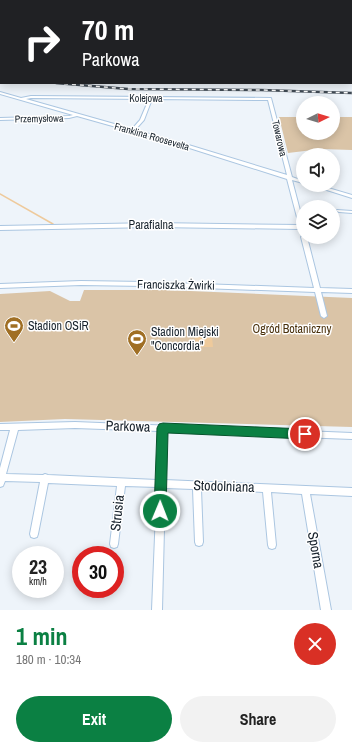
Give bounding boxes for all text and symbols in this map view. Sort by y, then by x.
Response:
text: 70 m [82,11,134,49]
icon: right [16,16,68,68]
text: Parkowa [82,47,139,72]
street label: Kolejowa [129,92,163,105]
north arrow [296,96,340,140]
map controls [296,96,340,244]
street label: Przemysłowa [15,112,64,125]
street label: Towarowa [269,119,290,158]
street label: Franklina Roosevelta [113,120,191,154]
button: sound [296,148,340,192]
button: layers [296,200,340,244]
street label: Parafialna [129,217,174,233]
street label: Franciszka Żwirki [137,276,215,294]
sports icon: Stadion OSiR [3,315,25,343]
place label: Stadion OSiR [28,318,89,334]
park label: Ogród Botaniczny [253,321,331,337]
place label: Stadion Miejski "Concordia" [151,324,219,354]
sports icon: Stadion Miejski "Concordia" [126,328,148,356]
street label: Parkowa [105,416,151,436]
pin [288,417,322,451]
icon: arrive [294,423,316,445]
street label: Stodolniana [193,476,256,496]
position arrow [139,490,181,532]
street label: Strusia [106,493,128,532]
street label: Sporna [304,530,328,570]
speed limit sign: 30 [72,546,124,598]
text: 23 [29,553,47,580]
text: km/h [29,575,47,588]
text: 1 min [16,620,67,652]
button: close [294,623,336,665]
text: 180 m · 10:34 [16,651,81,668]
button: Exit [16,696,172,742]
button: Share [180,696,336,742]

